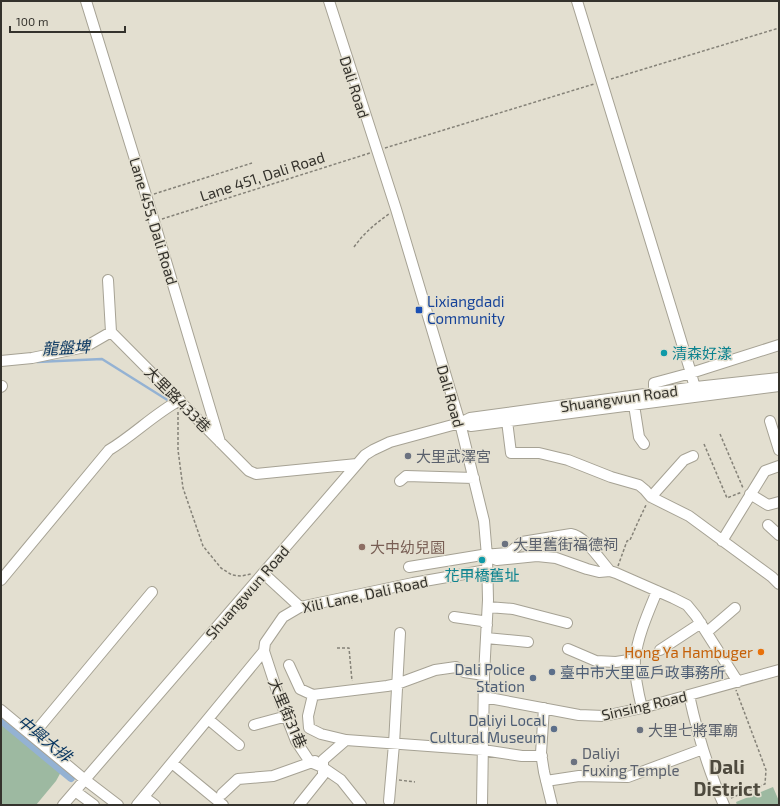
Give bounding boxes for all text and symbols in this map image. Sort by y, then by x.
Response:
scale bar [10,8,125,34]
text: 100 m [16,14,48,28]
street label: Dali Road [337,54,373,120]
street label: Lane 451, Dali Road [197,147,327,205]
street label: Lane 455, Dali Road [126,155,182,287]
place label: Lixiangdadi Community [427,292,505,327]
marker: Lixiangdadi Community [414,305,424,315]
water label: 龍盤埤 [42,336,92,358]
place label: 清森好漾 [672,344,732,362]
marker: 清森好漾 [659,348,669,358]
street label: 大里路433巷 [141,362,215,436]
street label: Dali Road [433,363,469,429]
street label: Shuangwun Road [559,381,679,415]
place label: 大里武澤宮 [416,447,491,465]
marker: 大里武澤宮 [403,451,413,461]
place label: 大里舊街福德祠 [513,535,618,553]
place label: 大中幼兒園 [370,538,445,556]
marker: 大里舊街福德祠 [500,539,510,549]
street label: Shuangwun Road [201,541,293,643]
marker: 大中幼兒園 [357,542,367,552]
marker: 花甲橋舊址 [477,555,487,565]
place label: 花甲橋舊址 [444,566,520,584]
street label: Xili Lane, Dali Road [300,572,430,616]
place label: Hong Ya Hambuger [624,643,753,661]
marker: Hong Ya Hambuger [756,647,766,657]
place label: Dali Police Station [455,660,525,695]
place label: 臺中市大里區戶政事務所 [560,663,725,681]
marker: 臺中市大里區戶政事務所 [547,667,557,677]
marker: Dali Police Station [528,673,538,683]
street label: 大里街31巷 [265,675,311,751]
street label: Sinsing Road [600,686,688,724]
water label: 中興大排 [14,710,77,767]
place label: Daliyi Local Cultural Museum [430,711,547,746]
place label: 大里七將軍廟 [648,721,738,739]
marker: Daliyi Local Cultural Museum [549,724,559,734]
marker: 大里七將軍廟 [635,725,645,735]
place label: Daliyi Fuxing Temple [582,744,680,779]
district label: Dali District [694,755,761,800]
marker: Daliyi Fuxing Temple [569,757,579,767]

